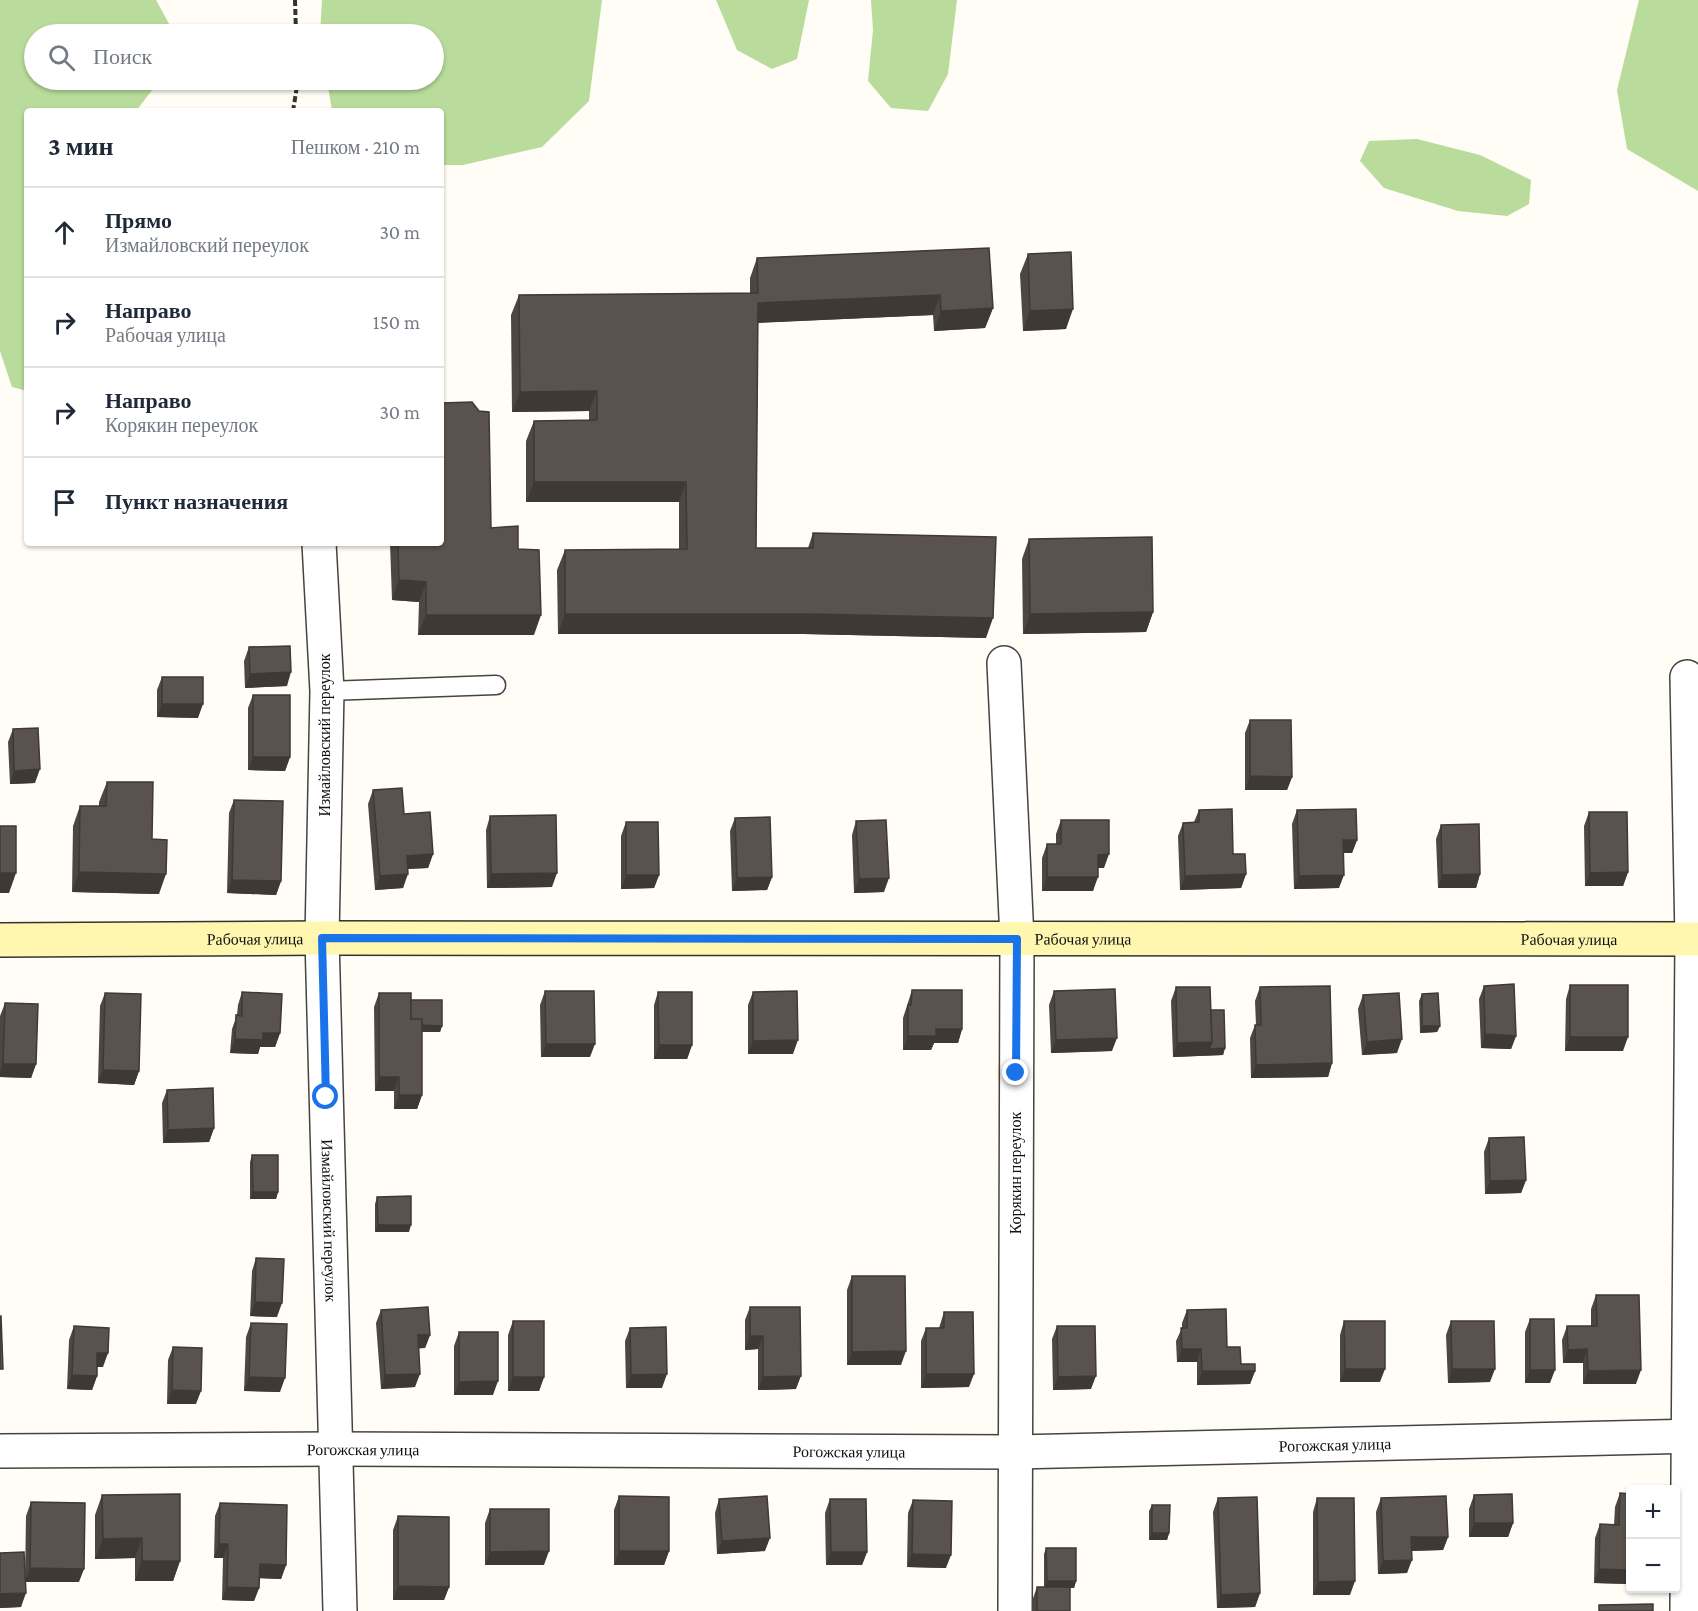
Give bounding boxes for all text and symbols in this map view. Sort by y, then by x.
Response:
search box [24,24,444,90]
icon: search [45,41,78,74]
text: Поиск [93,44,152,69]
text: 3 мин [48,132,113,161]
text: Пешком · 210 m [291,136,420,158]
text: Прямо [105,208,172,233]
icon: ahead [48,216,81,249]
text: 30 m [379,221,420,243]
text: Измайловский переулок [105,234,309,256]
text: Направо [105,298,191,323]
icon: right [48,306,81,339]
text: 150 m [373,311,420,333]
text: Рабочая улица [105,324,226,346]
text: Направо [105,388,191,413]
icon: right [48,396,81,429]
text: 30 m [379,401,420,423]
text: Корякин переулок [105,414,258,436]
icon: arrive [48,486,81,519]
text: Пункт назначения [105,489,288,514]
street label: Измайловский переулок [316,653,334,817]
street label: Рабочая улица [207,930,303,948]
street label: Рабочая улица [1035,931,1131,949]
street label: Рабочая улица [1521,931,1617,949]
route end [1002,1059,1028,1085]
route start [312,1083,338,1109]
street label: Корякин переулок [1007,1112,1025,1234]
street label: Измайловский переулок [318,1139,340,1303]
street label: Рогожская улица [1278,1435,1391,1455]
street label: Рогожская улица [307,1441,419,1459]
street label: Рогожская улица [793,1443,905,1461]
map controls [1626,1485,1680,1593]
button: + [1626,1485,1680,1539]
button: − [1626,1539,1680,1593]

